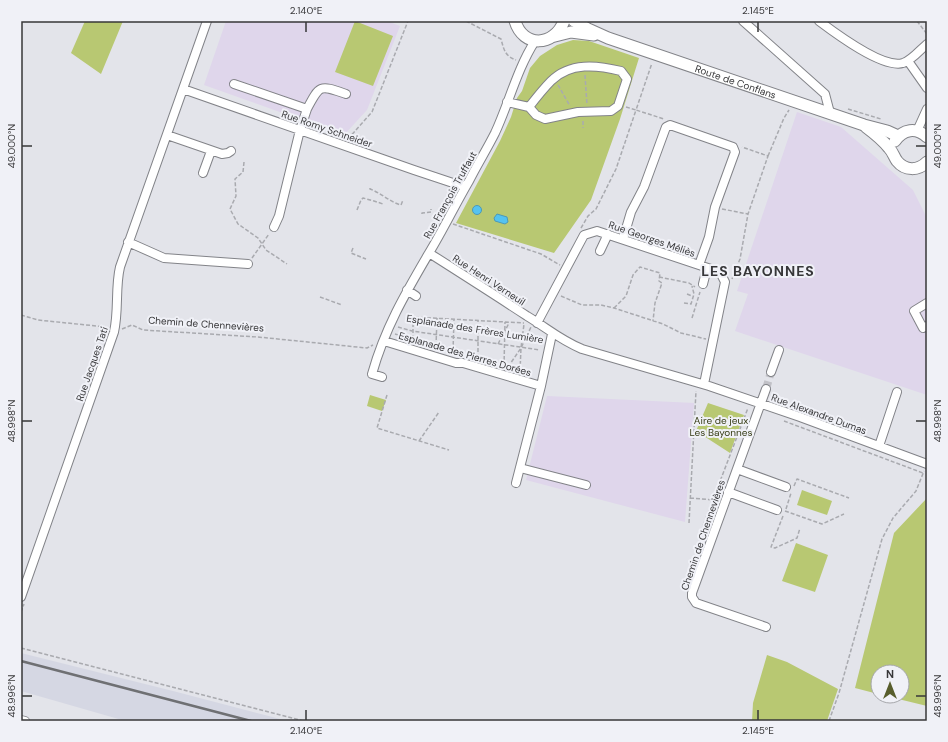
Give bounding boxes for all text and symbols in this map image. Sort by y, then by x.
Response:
text: 2.140°E [290,4,323,17]
text: 2.145°E [742,4,774,17]
street label: Route de Conflans [694,62,778,101]
street label: Rue Romy Schneider [280,107,374,151]
text: 49.000°N [5,124,18,168]
text: 49.000°N [931,124,944,168]
street label: Rue François Truffaut [421,149,480,241]
street label: Rue Georges Méliès [607,218,697,260]
street label: Rue Henri Verneuil [450,252,528,308]
district label: LES BAYONNES [701,262,815,280]
street label: Esplanade des Frères Lumière [406,312,545,346]
street label: Chemin de Chennevières [148,313,264,335]
street label: Rue Jacques Tati [73,325,111,403]
street label: Esplanade des Pierres Dorées [397,329,533,379]
street label: Rue Alexandre Dumas [770,391,868,437]
text: 48.998°N [5,400,18,442]
text: 48.998°N [931,400,944,442]
park label: Aire de jeux Les Bayonnes [690,414,752,439]
street label: Chemin de Chennevières [678,478,728,592]
north arrow [870,664,910,704]
text: N [886,667,894,681]
text: 48.996°N [5,674,18,718]
text: 48.996°N [931,674,944,718]
text: 2.140°E [290,724,323,737]
text: 2.145°E [742,724,774,737]

